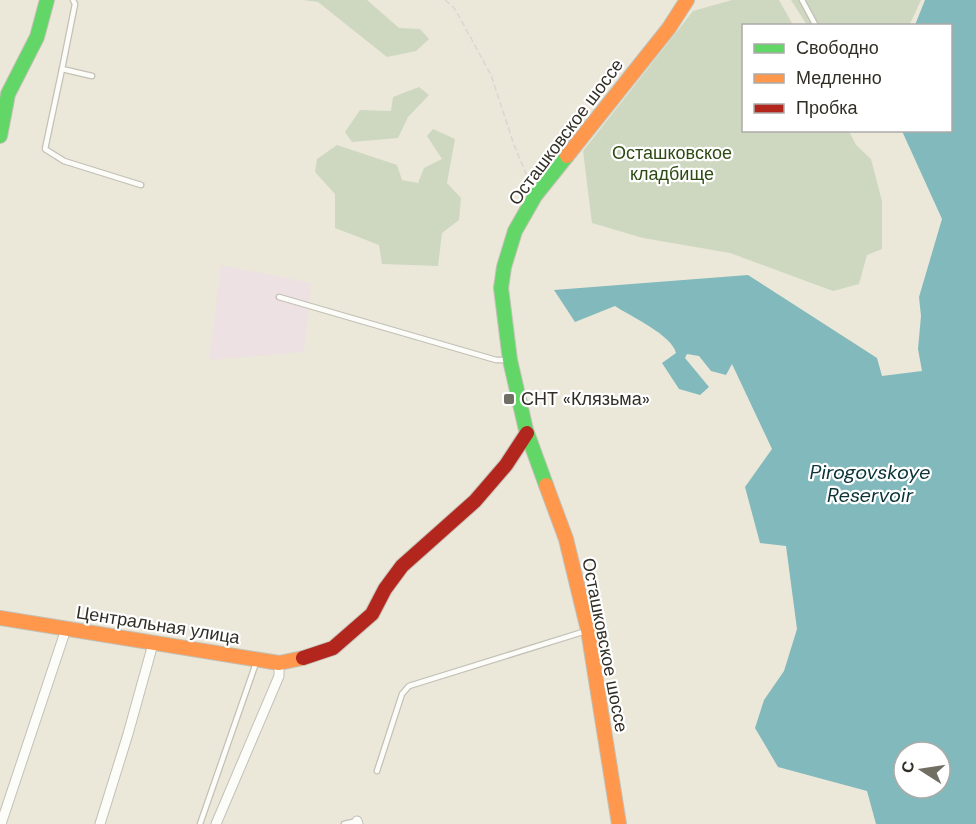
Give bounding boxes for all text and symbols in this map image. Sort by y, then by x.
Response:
legend [742,24,952,132]
text: Свободно [796,36,879,60]
street label: Осташковское шоссе [503,54,629,210]
text: Медленно [796,66,882,90]
text: Пробка [796,96,859,120]
park label: Осташковское кладбище [612,141,732,186]
place label: СНТ «Клязьма» [521,387,650,411]
marker: СНТ «Клязьма» [502,392,516,406]
water label: Pirogovskoye Reservoir [810,459,930,508]
street label: Осташковское шоссе [576,556,634,734]
street label: Центральная улица [74,600,243,650]
north arrow [892,740,952,800]
text: С [896,759,919,775]

